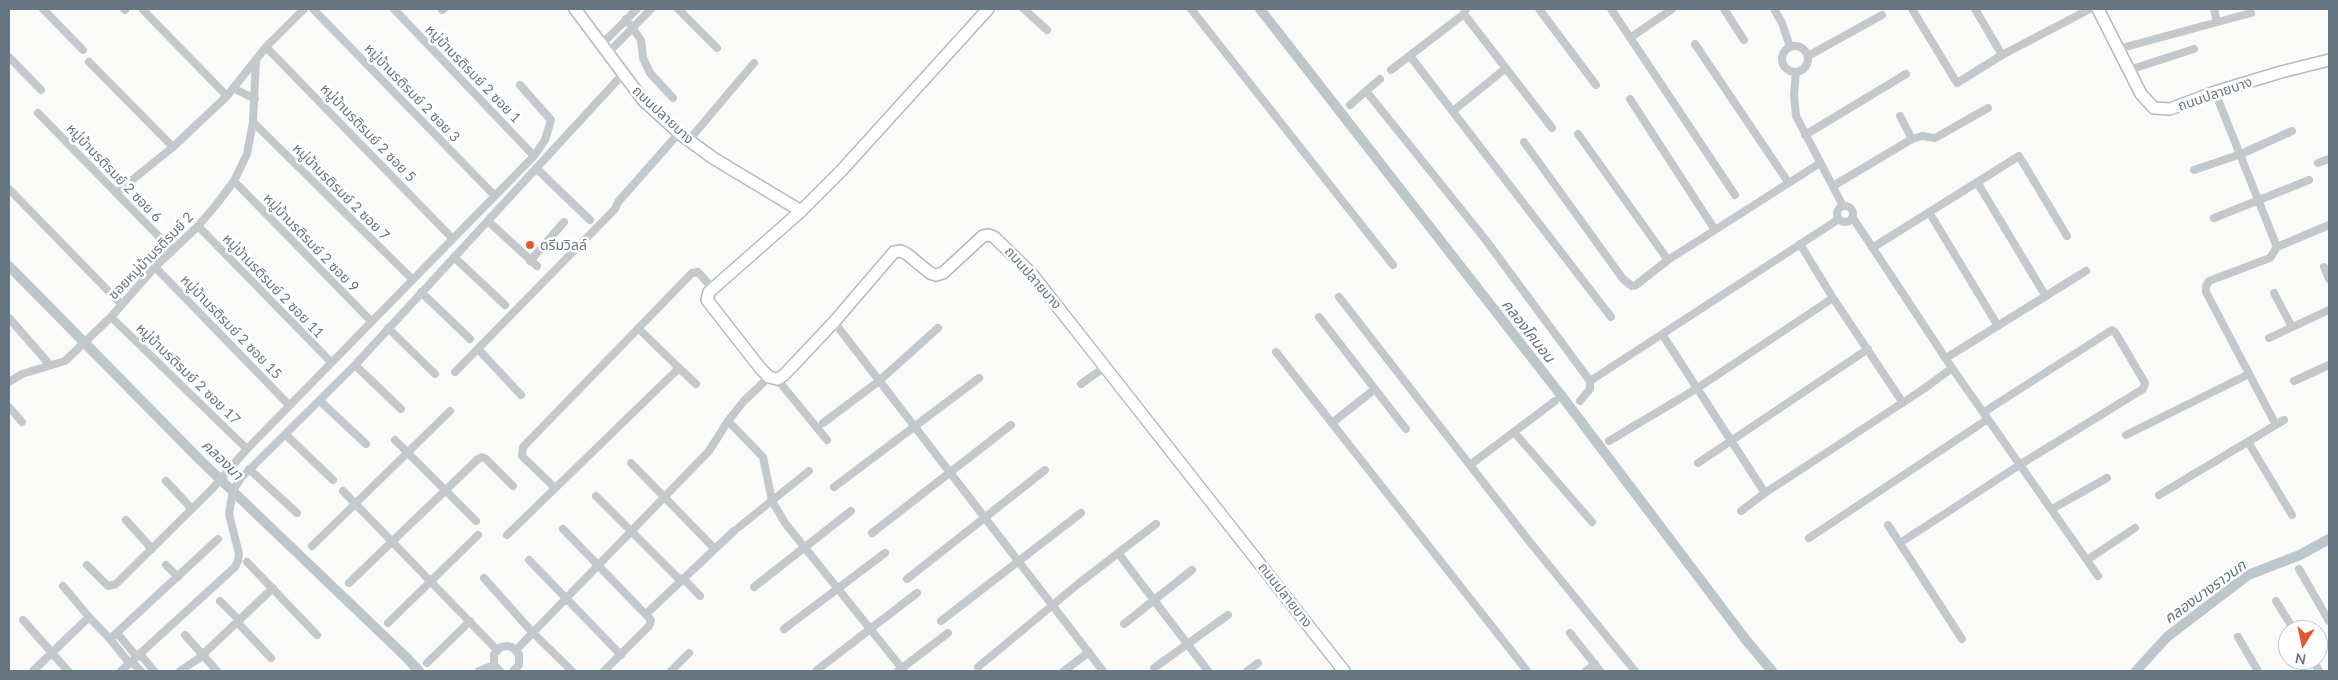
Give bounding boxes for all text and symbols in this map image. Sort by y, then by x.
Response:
street label: หมู่บ้านรติรมย์ 2 ซอย 1 [422,21,524,127]
street label: หมู่บ้านรติรมย์ 2 ซอย 3 [361,40,463,146]
street label: ถนนปลายบาง [2176,73,2254,115]
street label: หมู่บ้านรติรมย์ 2 ซอย 5 [317,80,419,186]
street label: ถนนปลายบาง [629,82,697,148]
street label: หมู่บ้านรติรมย์ 2 ซอย 6 [63,120,165,226]
street label: หมู่บ้านรติรมย์ 2 ซอย 7 [289,140,393,244]
street label: หมู่บ้านรติรมย์ 2 ซอย 9 [260,190,362,296]
street label: ซอยหมู่บ้านรติรมย์ 2 [105,209,197,303]
street label: หมู่บ้านรติรมย์ 2 ซอย 11 [219,230,327,342]
place label: ดรีมวิลล์ [540,237,587,253]
marker: ดรีมวิลล์ [524,239,536,251]
street label: ถนนปลายบาง [1001,243,1065,313]
street label: หมู่บ้านรติรมย์ 2 ซอย 15 [177,271,285,383]
water label: คลองโคนอน [1498,296,1558,366]
street label: หมู่บ้านรติรมย์ 2 ซอย 17 [132,320,244,428]
water label: คลองนา [198,436,246,484]
water label: คลองบางราวนก [2161,556,2249,628]
street label: ถนนปลายบาง [1254,559,1316,631]
north arrow [2278,620,2328,670]
text: N [2294,650,2307,669]

